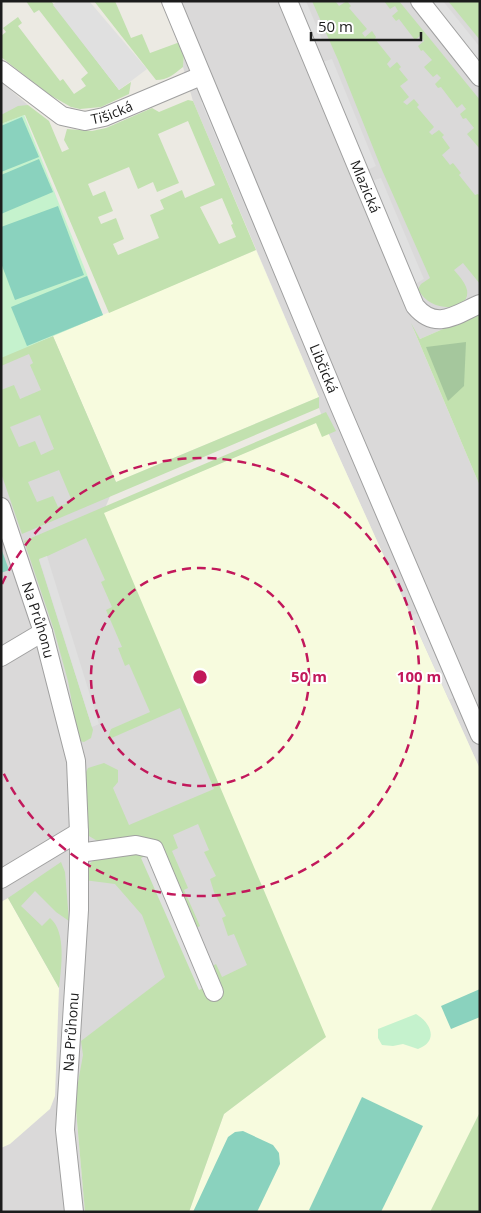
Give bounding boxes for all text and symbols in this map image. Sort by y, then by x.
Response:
scale bar [311,10,421,42]
text: 50 m [318,16,353,36]
street label: Tišická [89,96,135,128]
street label: Mlazická [346,157,385,216]
street label: Libčická [306,341,343,396]
street label: Na Průhonu [18,579,59,660]
text: 50 m [291,666,327,686]
text: 100 m [397,666,441,686]
centre of rings [191,668,209,686]
street label: Na Průhonu [58,992,83,1072]

